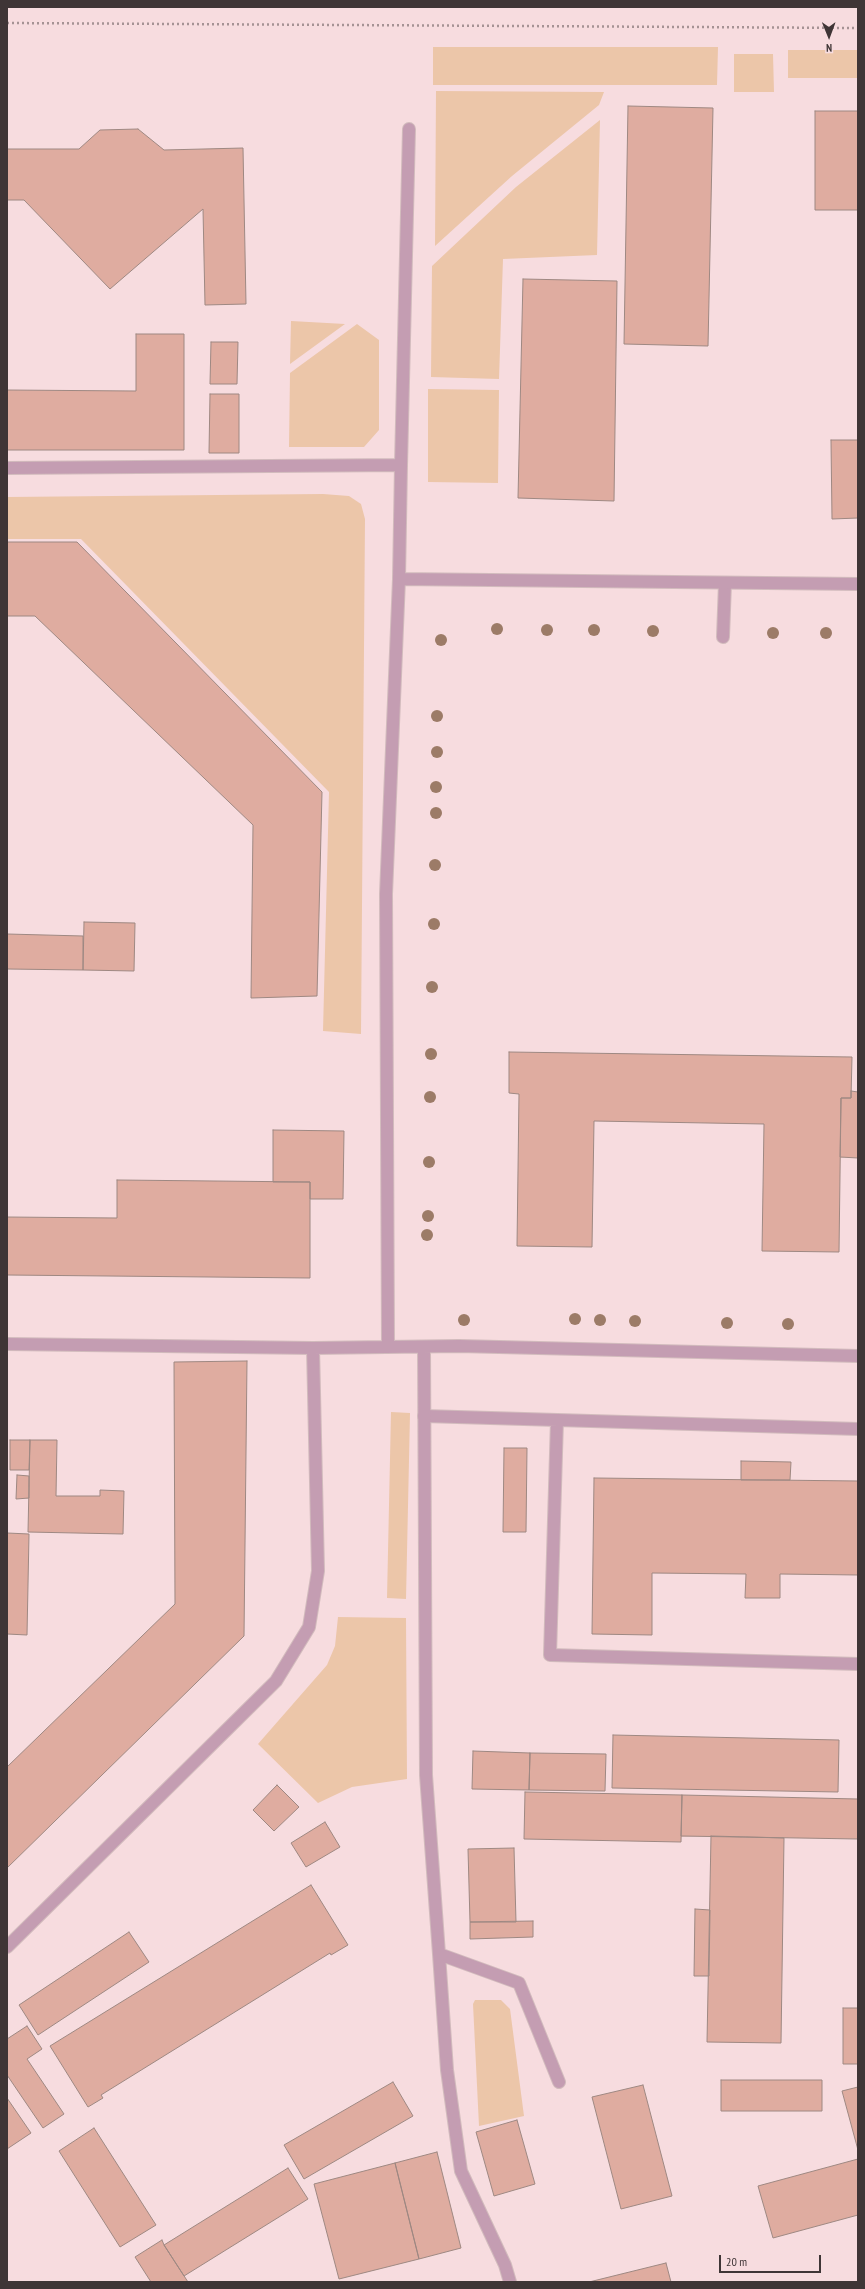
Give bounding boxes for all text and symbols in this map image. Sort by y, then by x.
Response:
north arrow [809,16,849,56]
text: N [826,41,832,55]
scale bar [721,2247,823,2273]
text: 20 m [726,2254,747,2269]

